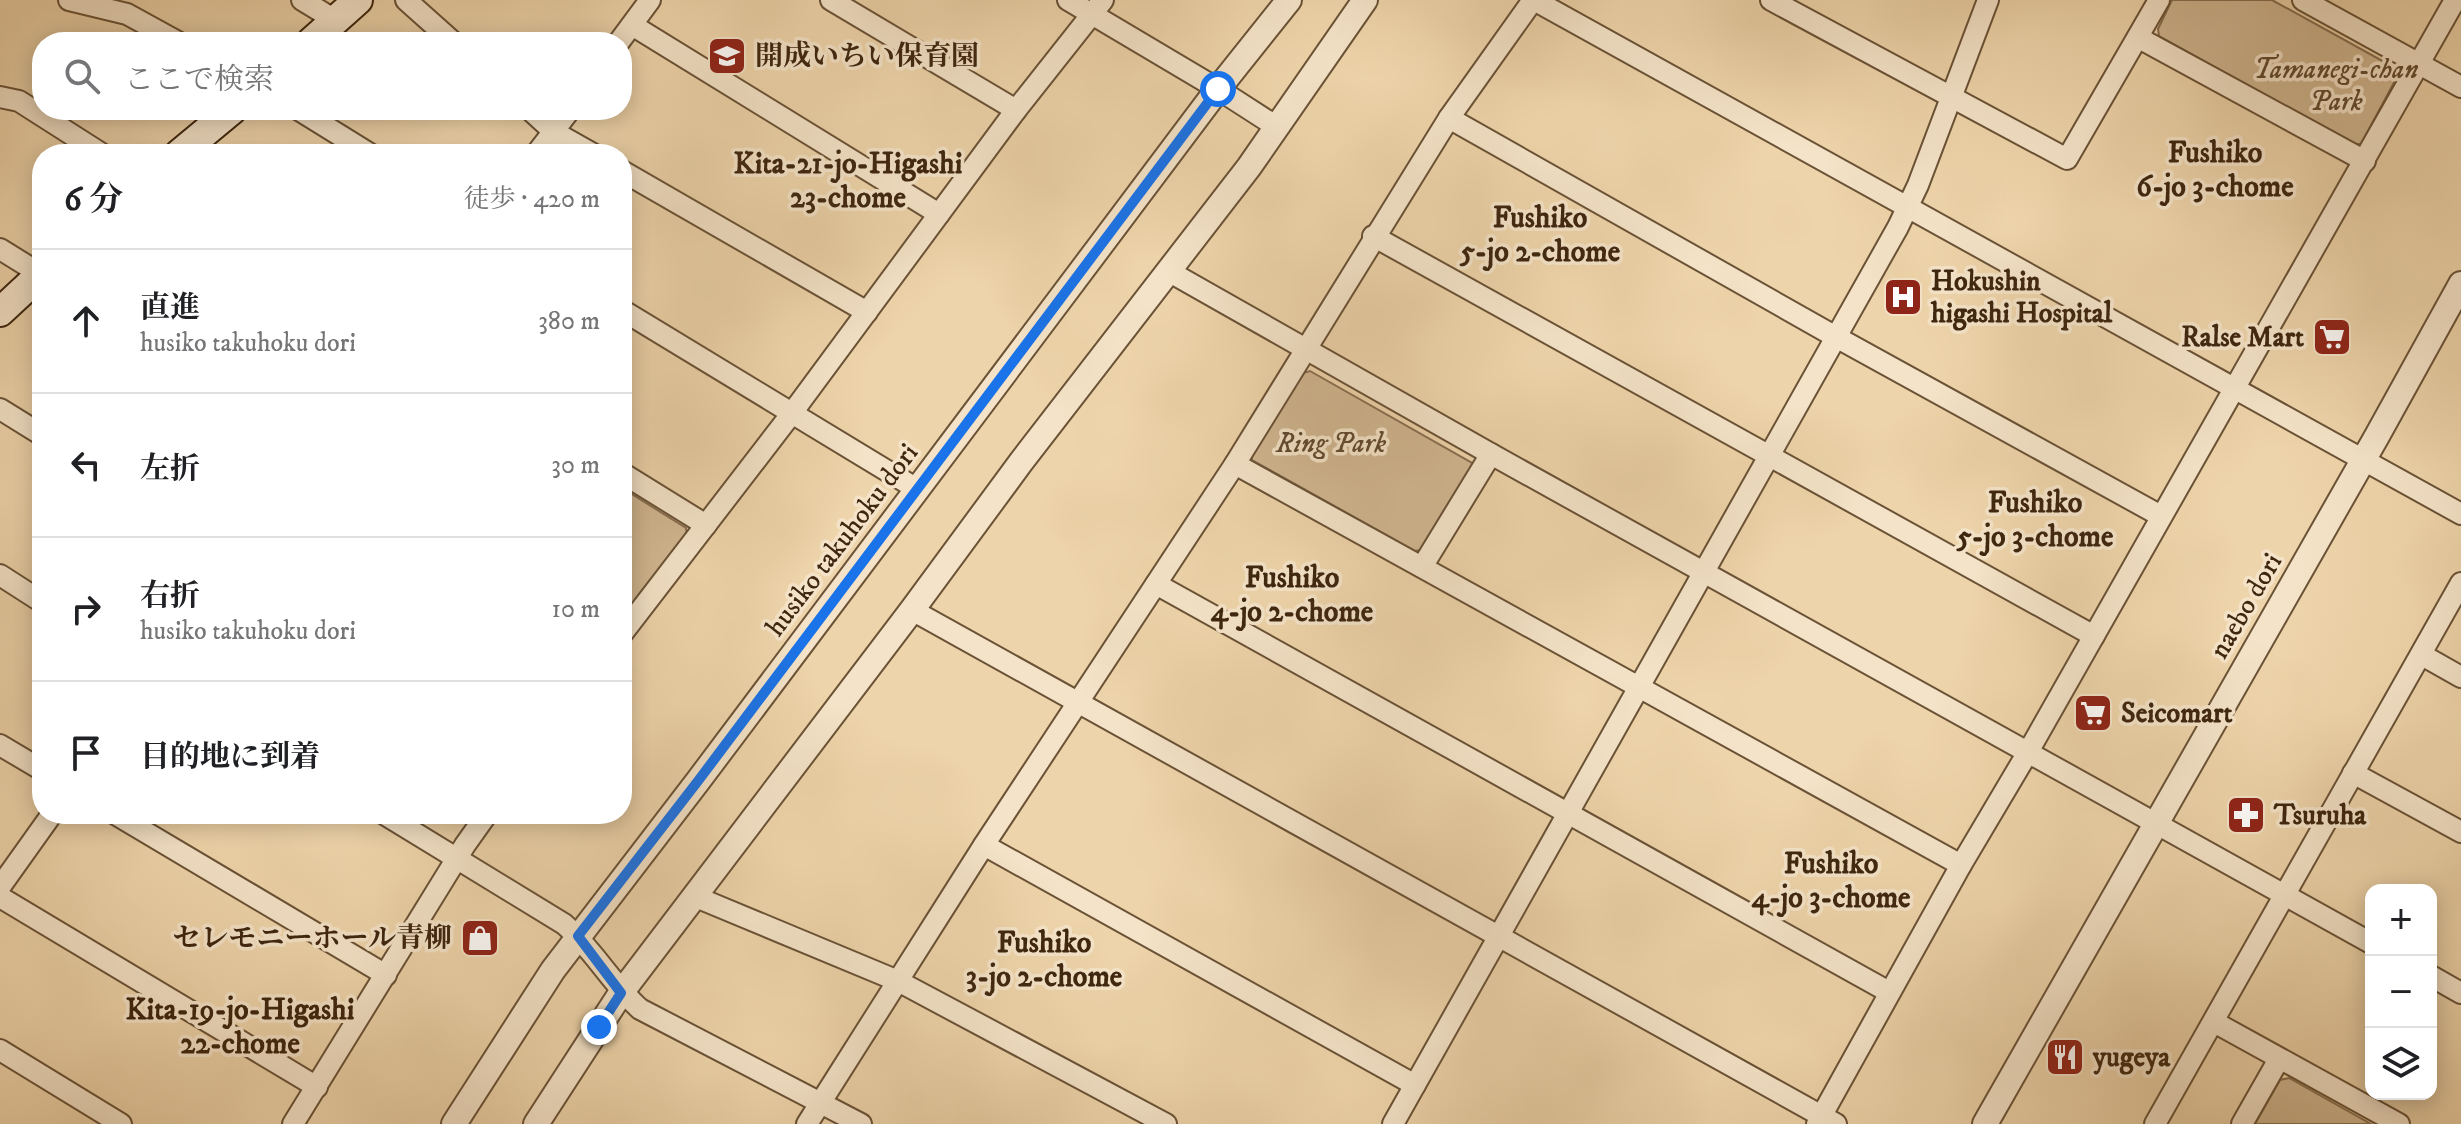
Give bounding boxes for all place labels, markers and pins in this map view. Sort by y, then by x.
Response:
school or university icon: 開成いちい保育園 [706,35,748,77]
place label: 開成いちい保育園 [755,39,979,74]
place label: Hokushin higashi Hospital [1930,264,2113,331]
hospital icon: Hokushin higashi Hospital [1882,276,1924,318]
supermarket icon: Ralse Mart [2311,316,2353,358]
place label: Ralse Mart [2181,320,2304,355]
supermarket icon: Seicomart [2072,692,2114,734]
place label: Seicomart [2121,696,2233,731]
pharmacy icon: Tsuruha [2225,794,2267,836]
place label: Tsuruha [2273,798,2367,833]
shop icon: セレモニーホール青柳 [459,917,501,959]
place label: セレモニーホール青柳 [173,921,452,956]
restaurant icon: yugeya [2044,1036,2086,1078]
place label: yugeya [2092,1040,2171,1075]

